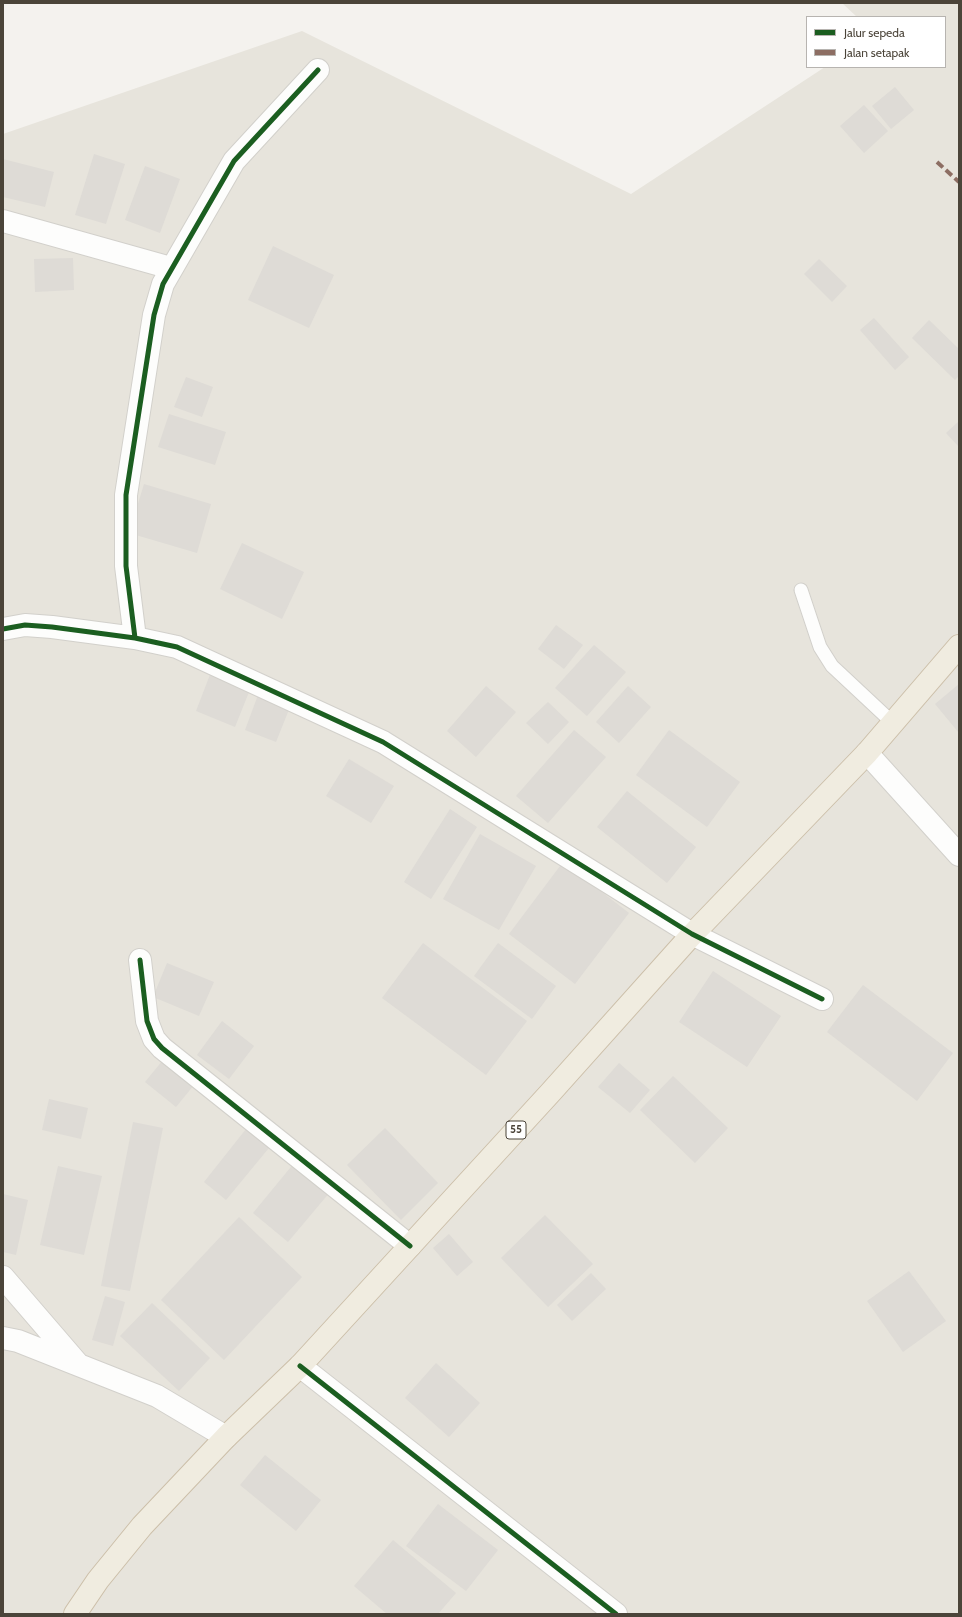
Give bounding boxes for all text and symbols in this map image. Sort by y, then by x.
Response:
legend [806,16,946,68]
text: Jalur sepeda [844,25,905,40]
text: Jalan setapak [844,45,909,60]
road number: 55 [506,1121,526,1139]

